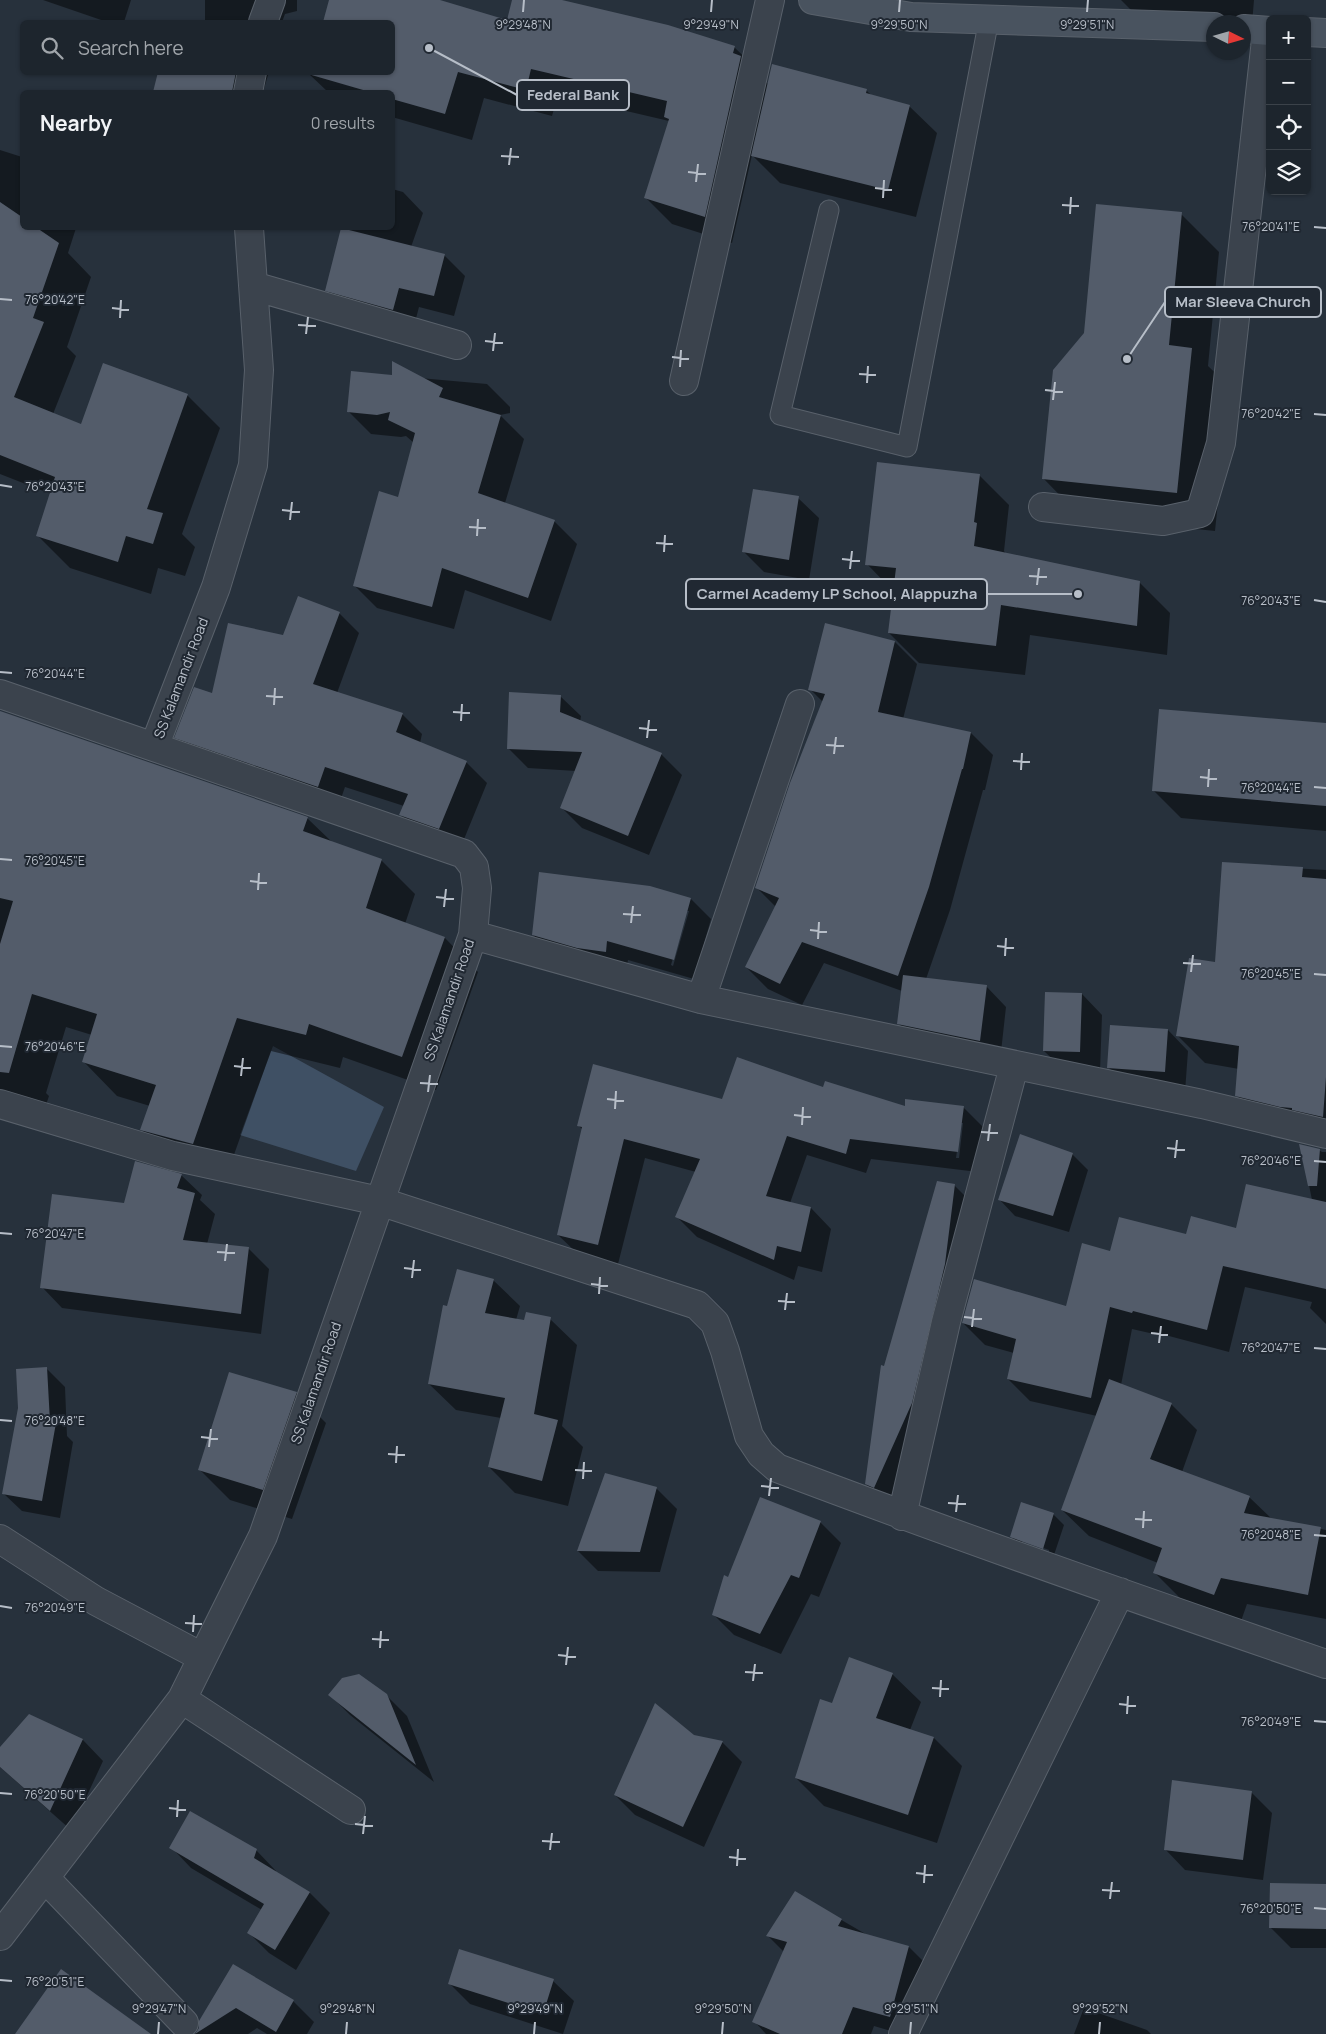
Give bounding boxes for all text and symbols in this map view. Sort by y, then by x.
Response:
north arrow [1206,15,1251,60]
map controls [1266,15,1311,195]
button: + [1266,15,1311,60]
text: 9°29'48"N [495,16,551,33]
text: 9°29'49"N [683,16,739,33]
text: 9°29'50"N [871,16,927,33]
text: 9°29'51"N [1060,16,1114,33]
search box [20,20,395,75]
icon: search [38,34,66,62]
text: Search here [78,35,184,61]
button: − [1266,60,1311,105]
callout: Federal Bank [517,80,629,110]
text: Federal Bank [527,84,620,105]
button: locate [1266,105,1311,150]
text: Nearby [40,109,112,137]
text: 0 results [311,112,375,134]
button: layers [1266,150,1311,195]
text: 76°20'41"E [1242,218,1300,235]
callout: Mar Sleeva Church [1165,287,1321,317]
text: 76°20'42"E [25,291,85,308]
text: Mar Sleeva Church [1175,291,1311,312]
text: 76°20'42"E [1241,405,1301,422]
text: 76°20'43"E [25,478,85,495]
callout: Carmel Academy LP School, Alappuzha [686,579,987,609]
text: Carmel Academy LP School, Alappuzha [697,583,977,604]
text: 76°20'43"E [1241,592,1301,609]
street label: SS Kalamandir Road [149,615,212,741]
text: 76°20'44"E [25,665,85,682]
text: 76°20'44"E [1241,779,1301,796]
text: 76°20'45"E [25,852,85,869]
street label: SS Kalamandir Road [419,936,478,1063]
text: 76°20'45"E [1241,965,1301,982]
text: 76°20'46"E [25,1038,85,1055]
text: 76°20'46"E [1241,1152,1301,1169]
text: 76°20'47"E [26,1225,85,1242]
street label: SS Kalamandir Road [286,1319,345,1446]
text: 76°20'47"E [1242,1339,1301,1356]
text: 76°20'48"E [25,1412,85,1429]
text: 76°20'48"E [1241,1526,1301,1543]
text: 76°20'49"E [25,1599,85,1616]
text: 76°20'49"E [1241,1713,1301,1730]
text: 76°20'50"E [24,1786,86,1803]
text: 76°20'50"E [1240,1900,1302,1917]
text: 76°20'51"E [26,1973,85,1990]
text: 9°29'47"N [132,2000,186,2017]
text: 9°29'48"N [319,2000,375,2017]
text: 9°29'49"N [507,2000,563,2017]
text: 9°29'50"N [695,2000,751,2017]
text: 9°29'51"N [884,2000,938,2017]
text: 9°29'52"N [1072,2000,1128,2017]

